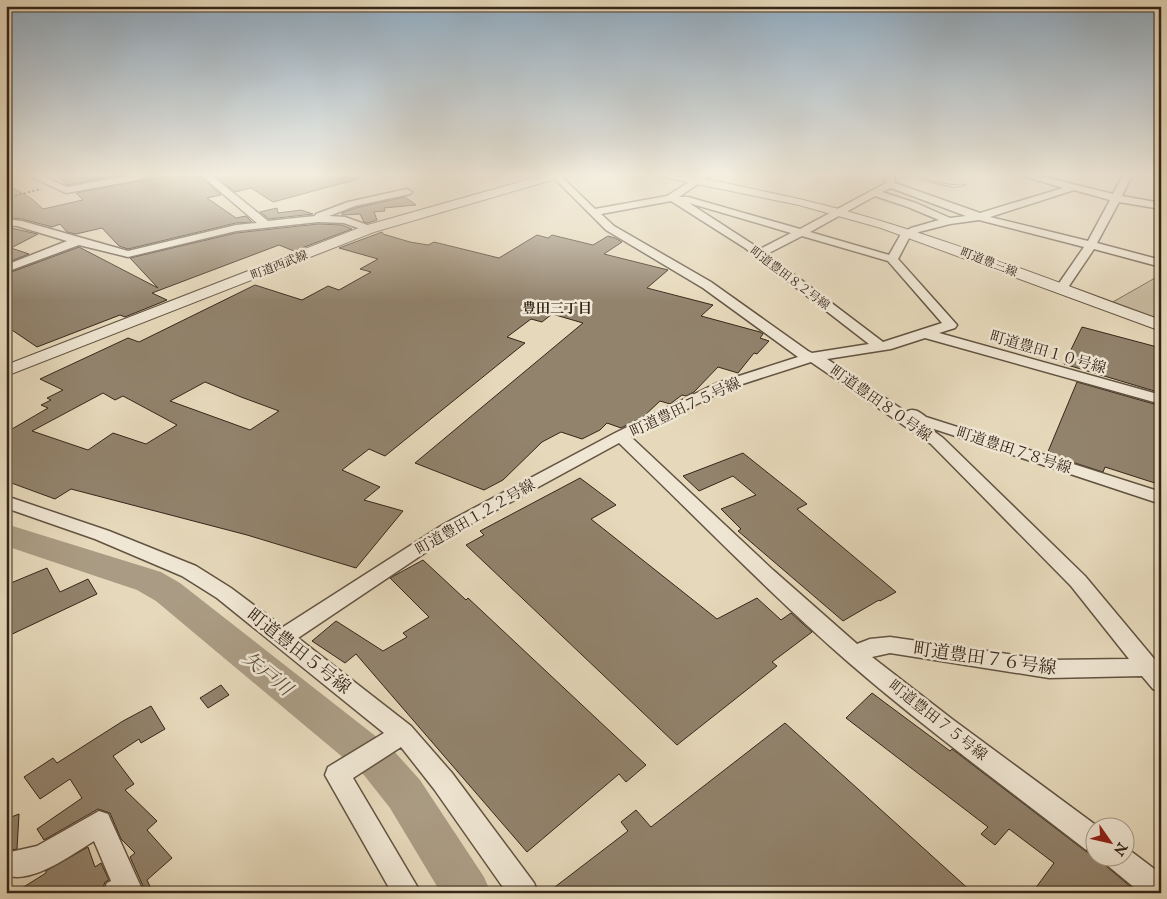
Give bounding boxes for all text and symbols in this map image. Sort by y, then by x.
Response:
street label: 町道豊田８２号線 [747,244,833,313]
street label: 町道豊三線 [958,245,1020,280]
street label: 町道西武線 [248,248,310,283]
district label: 豊田三丁目 [522,300,592,318]
street label: 町道豊田１０号線 [988,327,1108,378]
street label: 町道豊田８０号線 [826,361,935,446]
street label: 町道豊田７５号線 [627,373,744,441]
street label: 町道豊田７８号線 [954,423,1074,478]
street label: 町道豊田１２２号線 [412,475,538,559]
street label: 町道豊田５号線 [241,604,355,700]
street label: 町道豊田７６号線 [912,638,1058,681]
water label: 矢戸川 [237,647,298,703]
street label: 町道豊田７５号線 [885,676,991,765]
north arrow [1084,816,1134,866]
text: N [1109,838,1131,859]

